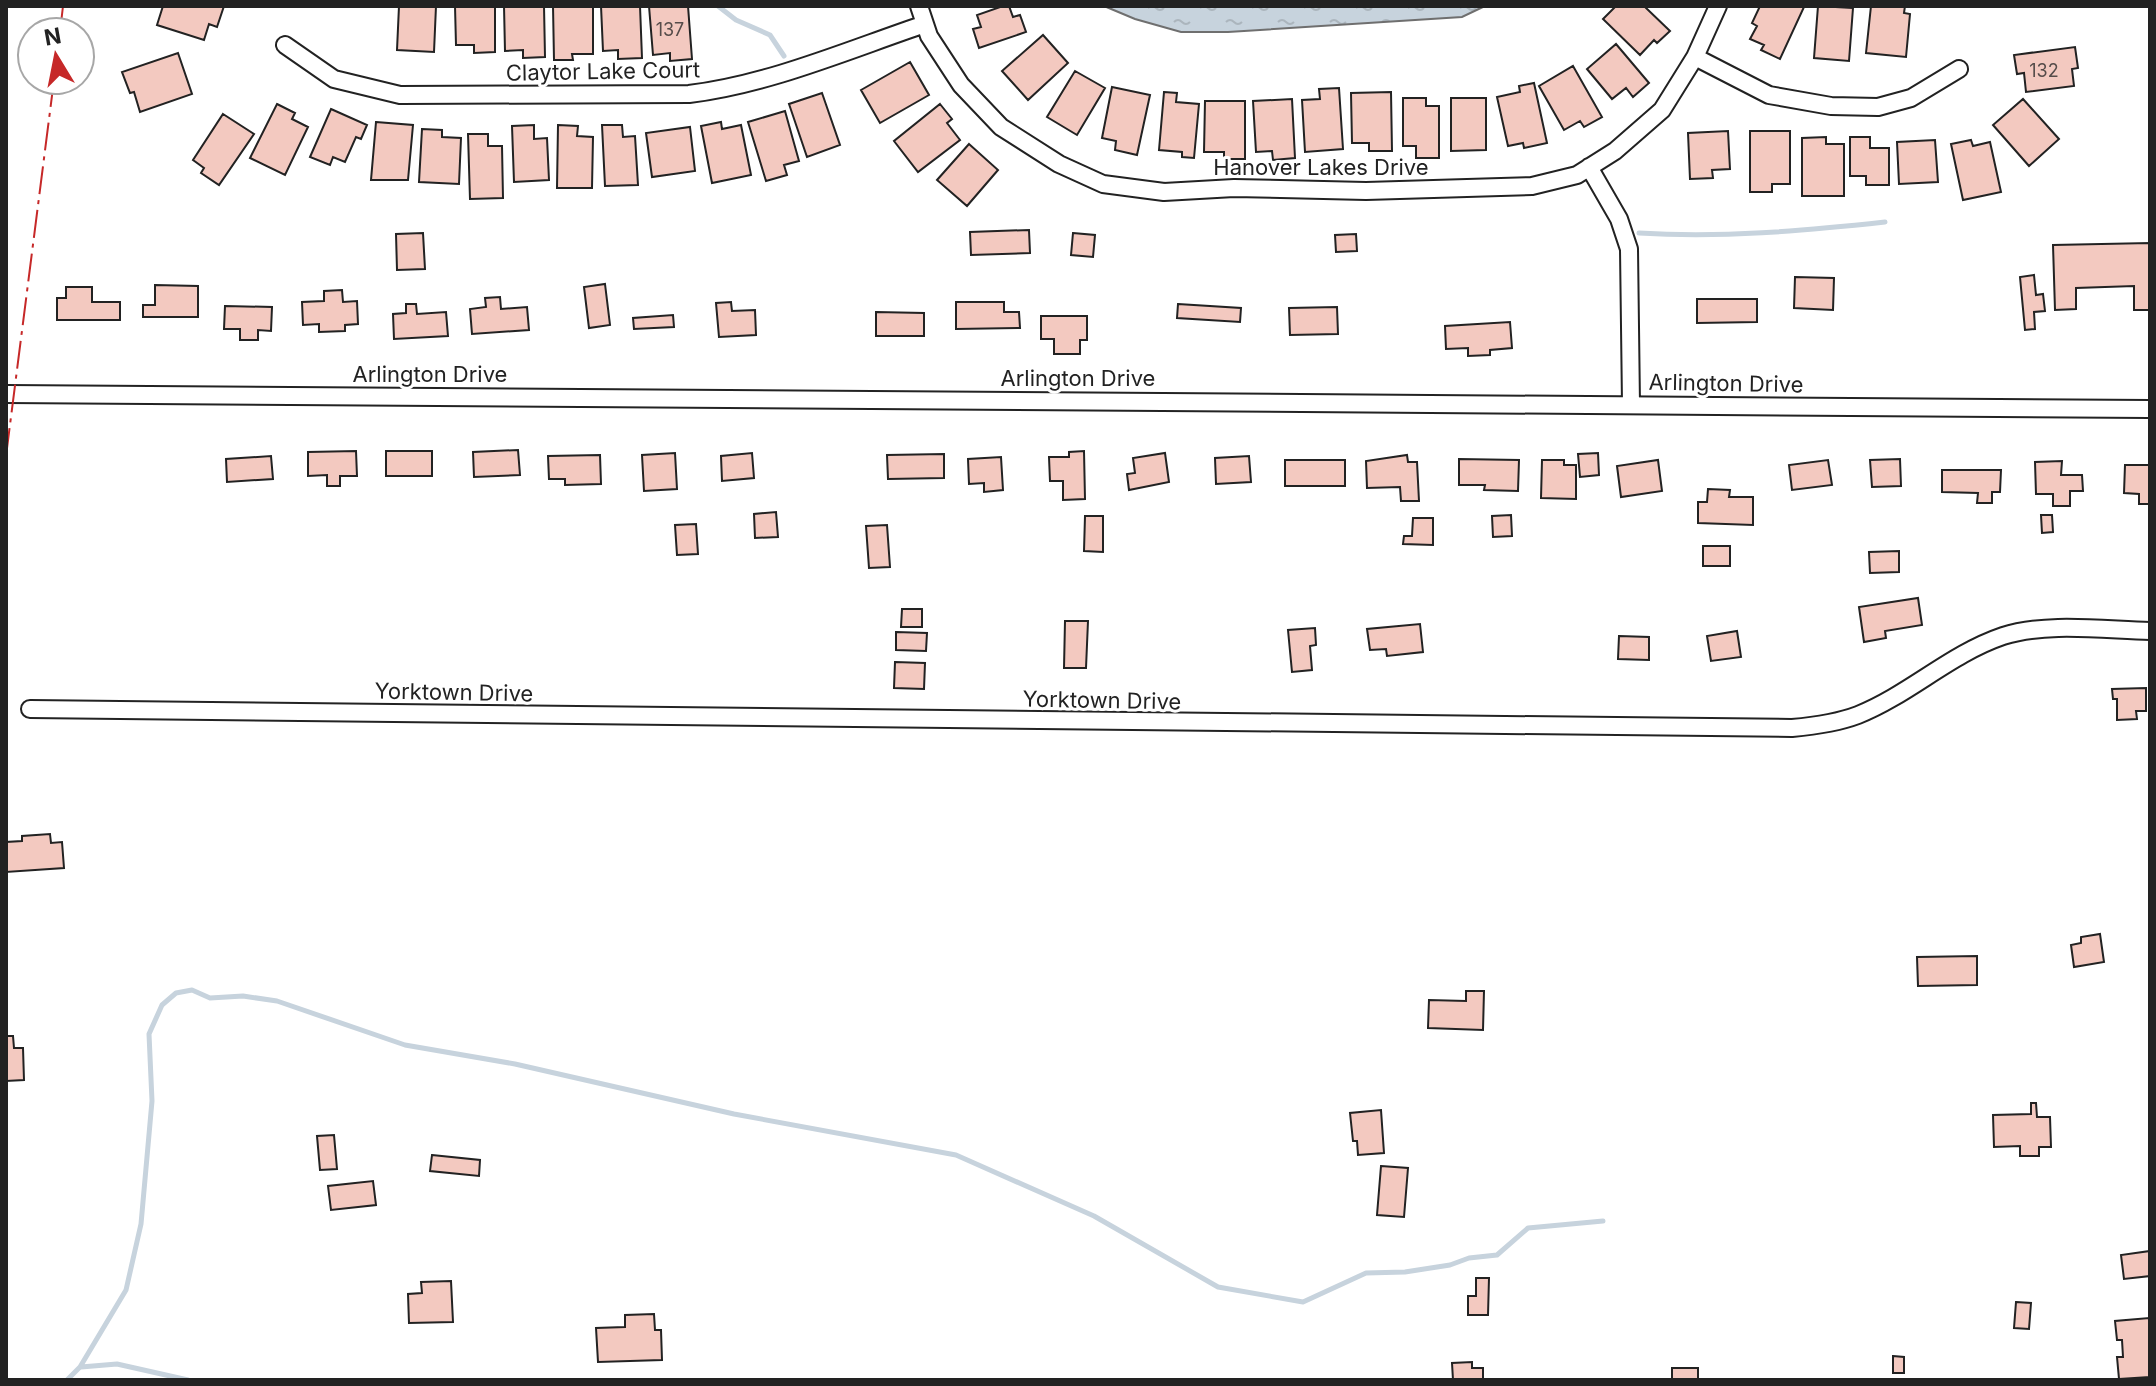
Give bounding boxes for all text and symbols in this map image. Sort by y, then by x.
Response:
north arrow [16,16,96,96]
house number: 137 [656,19,684,40]
text: N [42,22,63,51]
street label: Claytor Lake Court [506,56,700,86]
house number: 132 [2029,60,2059,81]
street label: Hanover Lakes Drive [1213,154,1429,180]
street label: Arlington Drive [353,361,507,387]
street label: Arlington Drive [1001,365,1155,391]
street label: Arlington Drive [1648,369,1804,397]
street label: Yorktown Drive [374,678,534,706]
street label: Yorktown Drive [1022,686,1182,714]

